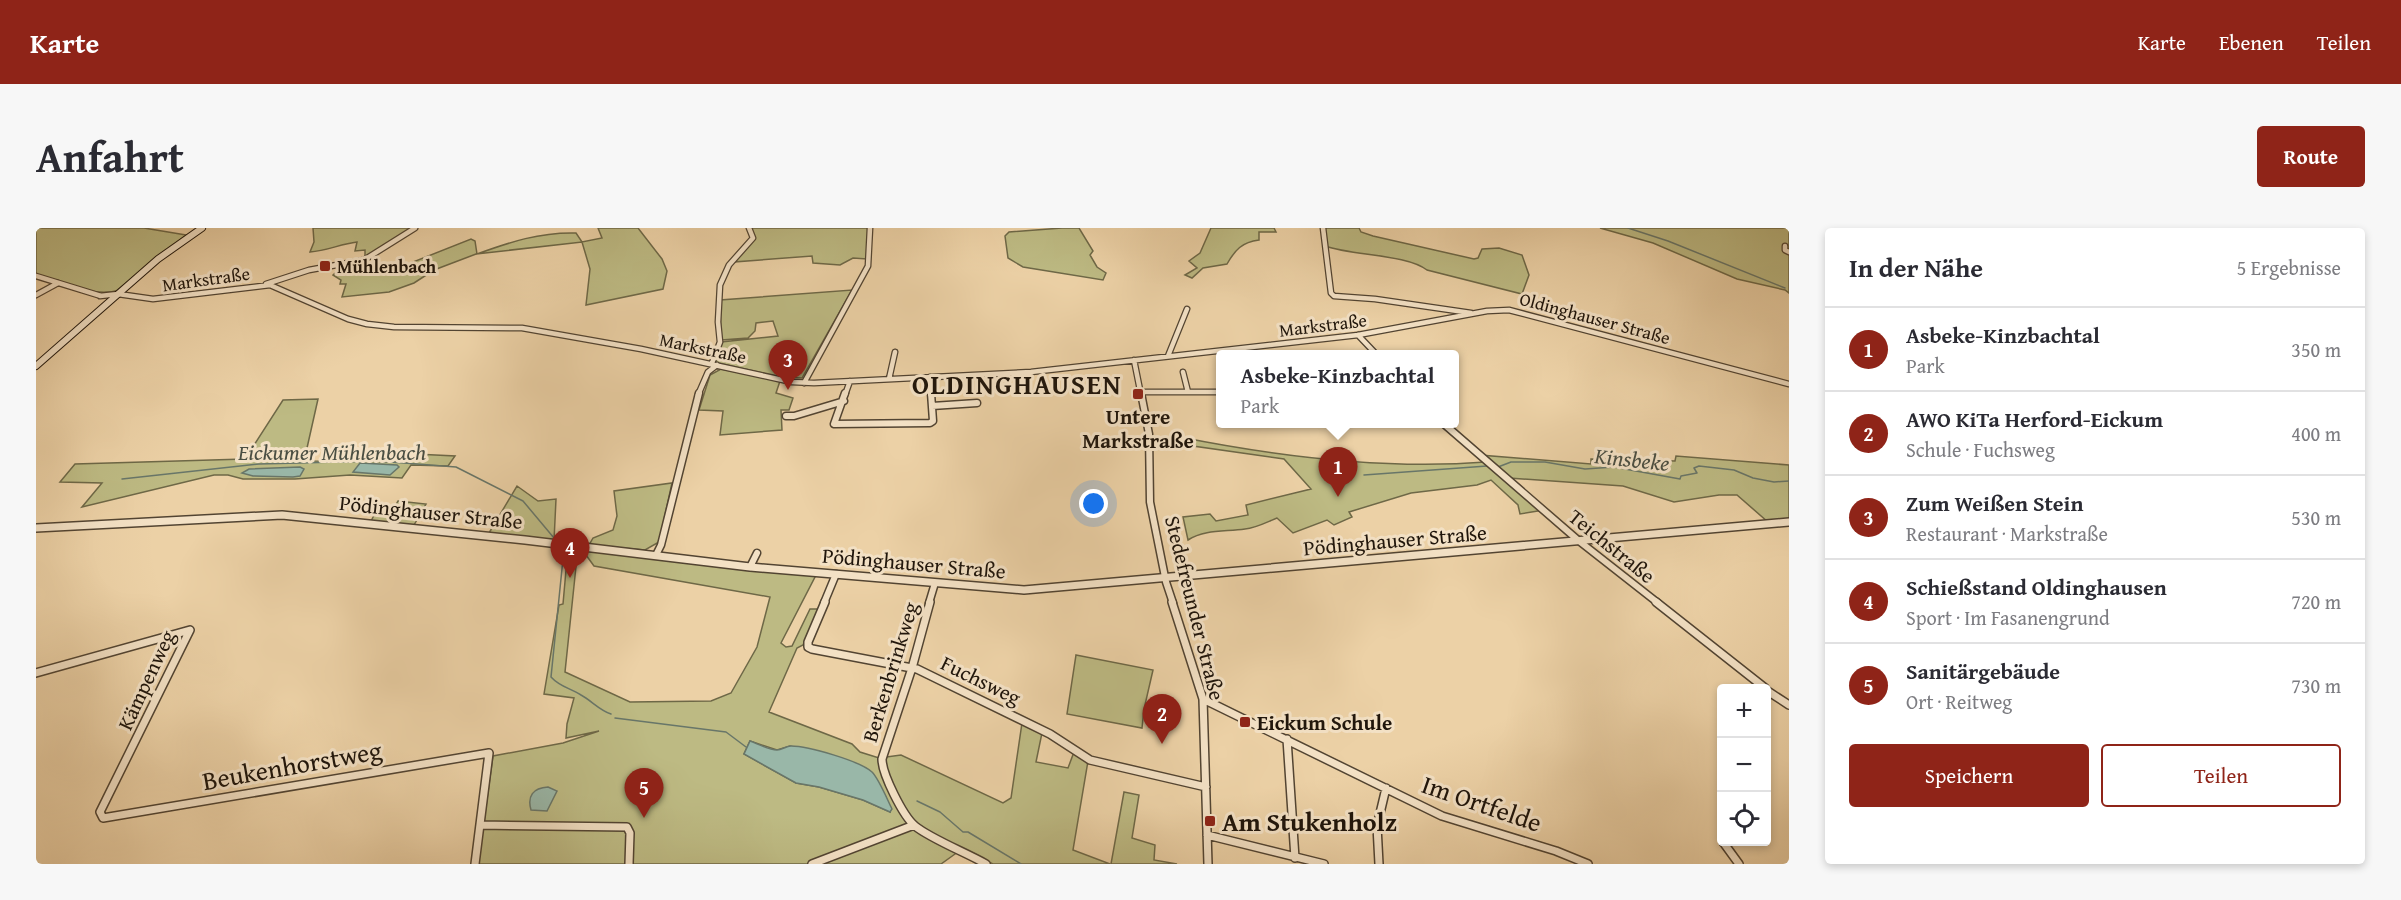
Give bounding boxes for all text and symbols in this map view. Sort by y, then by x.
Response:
text: Karte [30,22,99,63]
text: Karte [2138,27,2186,58]
text: Ebenen [2219,27,2284,58]
text: Teilen [2317,27,2371,58]
text: Anfahrt [36,126,184,187]
button: Route [2257,126,2365,187]
text: In der Nähe [1849,248,1983,287]
place label: Mühlenbach [337,253,437,280]
text: 5 Ergebnisse [2237,253,2341,282]
marker: Mühlenbach [318,259,332,273]
street label: Markstraße [161,260,251,298]
street label: Oldinghauser Straße [1517,285,1673,351]
street label: Markstraße [1278,306,1368,344]
text: Asbeke-Kinzbachtal [1906,319,2100,351]
street label: Markstraße [657,326,749,370]
text: 1 [1863,335,1874,364]
text: 350 m [2291,335,2341,364]
pin: 3 [768,340,807,390]
popup [1216,350,1459,428]
text: Park [1906,351,1945,380]
text: Asbeke-Kinzbachtal [1241,359,1434,391]
district label: OLDINGHAUSEN [912,364,1122,404]
marker: Untere Markstraße [1131,387,1145,401]
text: Park [1241,391,1279,420]
place label: Untere Markstraße [1082,401,1194,456]
text: AWO KiTa Herford-Eickum [1906,403,2163,435]
text: 2 [1863,419,1874,448]
text: 400 m [2291,419,2341,448]
text: Schule · Fuchsweg [1906,435,2055,464]
water label: Eickumer Mühlenbach [237,436,426,468]
water label: Kinsbeke [1592,439,1671,479]
pin: 1 [1318,448,1358,497]
street label: Pödinghauser Straße [338,487,524,537]
text: Zum Weißen Stein [1906,487,2083,519]
your location [1079,489,1108,518]
street label: Teichstraße [1562,501,1662,591]
text: 3 [1863,503,1874,532]
text: 530 m [2291,503,2341,532]
street label: Stedefreunder Straße [1157,512,1233,704]
street label: Pödinghauser Straße [1302,517,1488,563]
text: Restaurant · Markstraße [1906,519,2108,548]
pin: 4 [550,528,590,578]
street label: Pödinghauser Straße [821,540,1007,586]
text: Schießstand Oldinghausen [1906,571,2167,603]
text: 4 [1863,587,1874,616]
text: 720 m [2291,587,2341,616]
street label: Berkenbrinkweg [854,598,926,746]
text: Sport · Im Fasanengrund [1906,603,2110,632]
street label: Kämpenweg [109,624,183,735]
street label: Fuchsweg [936,647,1027,713]
text: Sanitärgebäude [1906,655,2060,687]
text: 5 [1863,671,1874,700]
text: 730 m [2291,671,2341,700]
map controls [1717,684,1771,846]
button: + [1717,684,1771,738]
text: Ort · Reitweg [1906,687,2012,716]
pin: 2 [1142,694,1182,744]
place label: Eickum Schule [1257,707,1392,738]
marker: Eickum Schule [1238,715,1252,729]
street label: Beukenhorstweg [199,730,385,800]
button: − [1717,738,1771,792]
button: Speichern [1849,744,2089,807]
button: Teilen [2101,744,2341,807]
street label: Im Ortfelde [1417,764,1547,842]
pin: 5 [624,768,664,818]
button: locate [1717,792,1771,846]
place label: Am Stukenholz [1222,802,1397,841]
marker: Am Stukenholz [1203,814,1217,828]

